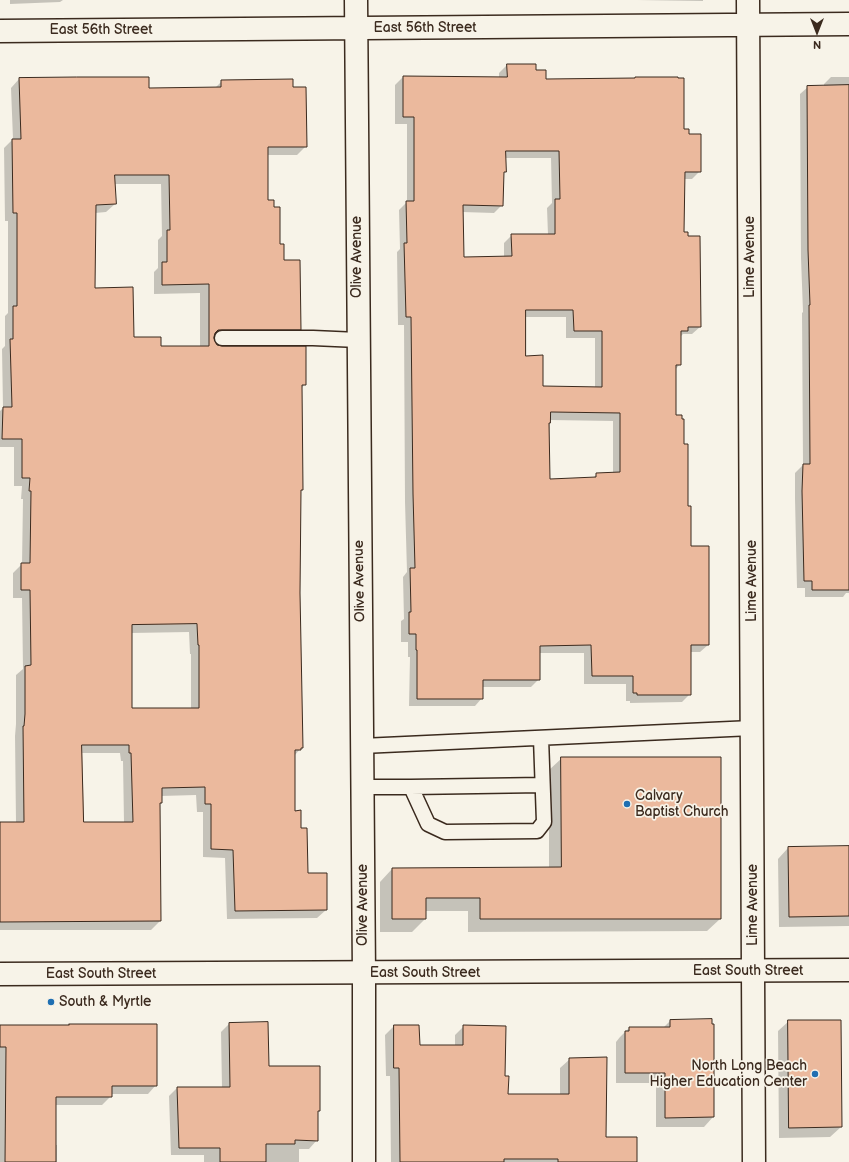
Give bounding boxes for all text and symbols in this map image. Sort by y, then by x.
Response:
north arrow [797,12,837,52]
street label: East 56th Street [374,20,476,36]
street label: East 56th Street [50,22,152,38]
text: N [813,38,821,51]
street label: Olive Avenue [349,216,365,298]
street label: Lime Avenue [742,216,758,298]
street label: Olive Avenue [351,540,369,622]
street label: Lime Avenue [744,540,760,622]
place label: Calvary Baptist Church [635,788,728,820]
marker: Calvary Baptist Church [622,799,632,809]
street label: Olive Avenue [355,864,371,946]
street label: Lime Avenue [745,864,761,946]
street label: East South Street [693,963,803,979]
street label: East South Street [370,965,480,981]
street label: East South Street [46,966,156,982]
place label: South & Myrtle [59,994,151,1010]
marker: South & Myrtle [46,997,56,1007]
place label: North Long Beach Higher Education Center [650,1058,807,1090]
marker: North Long Beach Higher Education Center [810,1069,820,1079]

